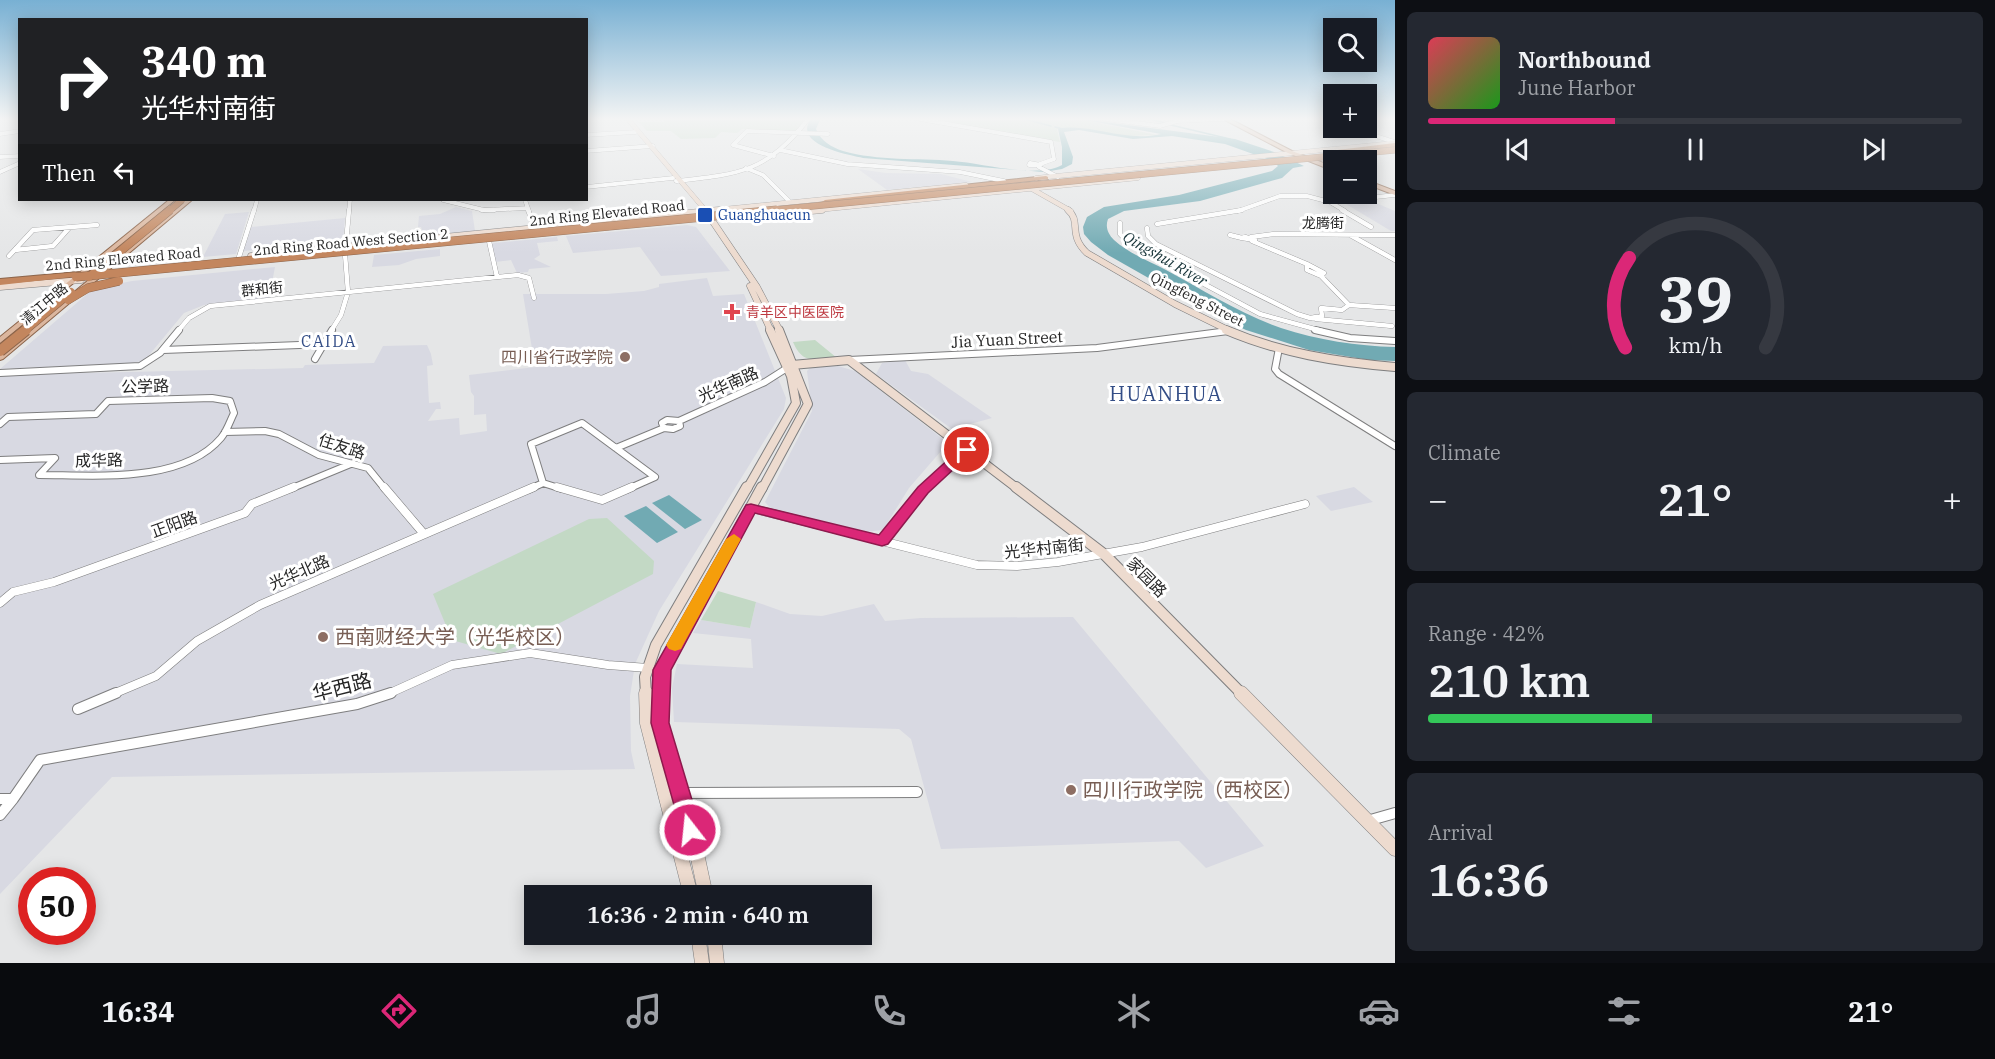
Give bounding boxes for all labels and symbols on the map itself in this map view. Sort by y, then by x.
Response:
street label: 2nd Ring Elevated Road [529,196,686,230]
marker: Guanghuacun [696,206,714,224]
place label: Guanghuacun [718,206,811,224]
street label: 龙腾街 [1302,214,1344,232]
street label: 2nd Ring Road West Section 2 [253,225,449,259]
water label: Qingshui River [1120,227,1211,290]
street label: 2nd Ring Elevated Road [45,243,202,275]
street label: Qingfeng Street [1147,268,1247,330]
street label: 群和街 [240,278,284,300]
street label: 清江中路 [17,279,71,329]
marker: 青羊区中医医院 [723,303,741,321]
place label: 青羊区中医医院 [746,303,844,321]
street label: Jia Yuan Street [951,326,1064,352]
district label: CAIDA [301,331,357,351]
place label: 四川省行政学院 [501,347,613,367]
marker: 四川省行政学院 [618,350,632,364]
street label: 光华南路 [695,362,761,406]
street label: 公学路 [121,375,169,397]
district label: HUANHUA [1109,380,1223,407]
pin [941,424,992,475]
street label: 住友路 [316,429,368,463]
street label: 成华路 [75,450,123,470]
street label: 正阳路 [148,506,200,542]
street label: 光华村南街 [1003,534,1085,562]
street label: 光华北路 [266,550,332,594]
street label: 家园路 [1123,553,1171,601]
place label: 西南财经大学（光华校区） [335,623,575,650]
marker: 西南财经大学（光华校区） [316,630,330,644]
street label: 华西路 [310,666,374,707]
place label: 四川行政学院（西校区） [1083,776,1303,803]
marker: 四川行政学院（西校区） [1064,783,1078,797]
position arrow [658,798,722,862]
speed limit sign: 50 [18,867,96,945]

